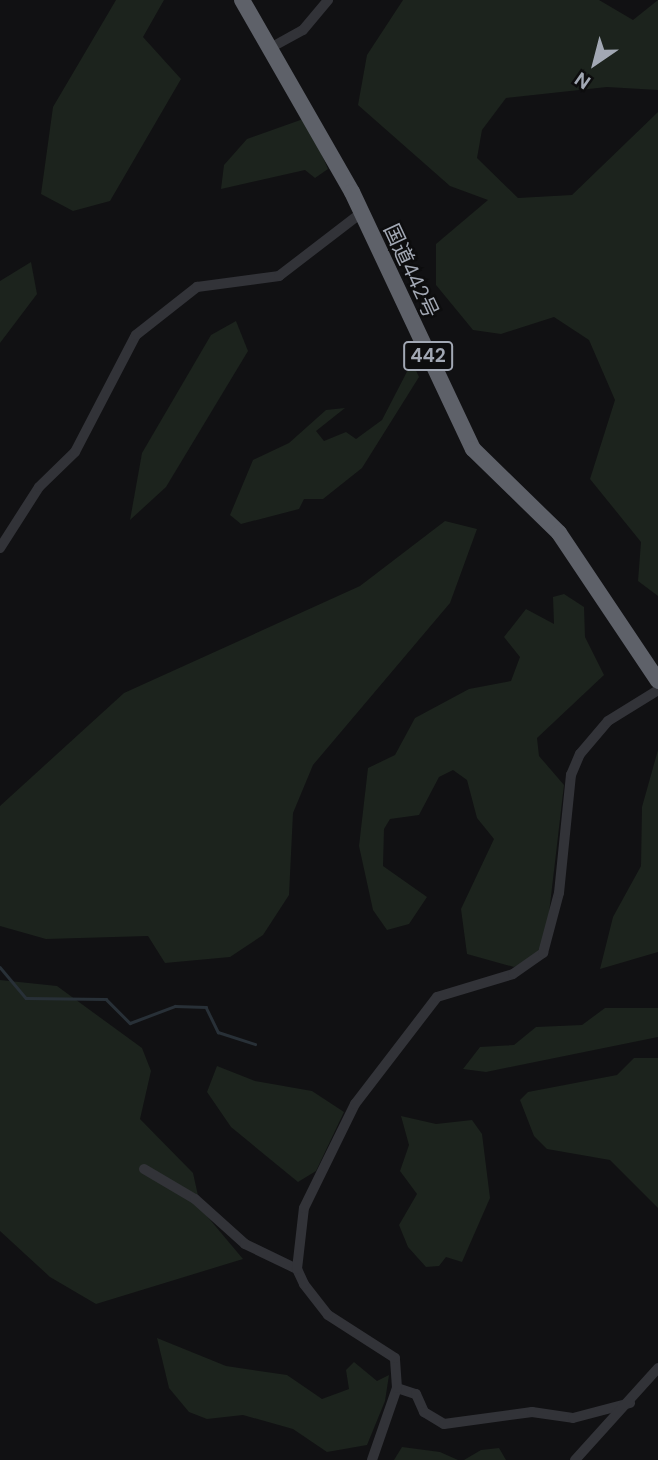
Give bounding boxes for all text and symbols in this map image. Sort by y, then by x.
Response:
north arrow [560,28,630,98]
text: N [570,66,596,95]
street label: 国道442号 [378,220,444,322]
road number: 442 [402,340,454,372]

